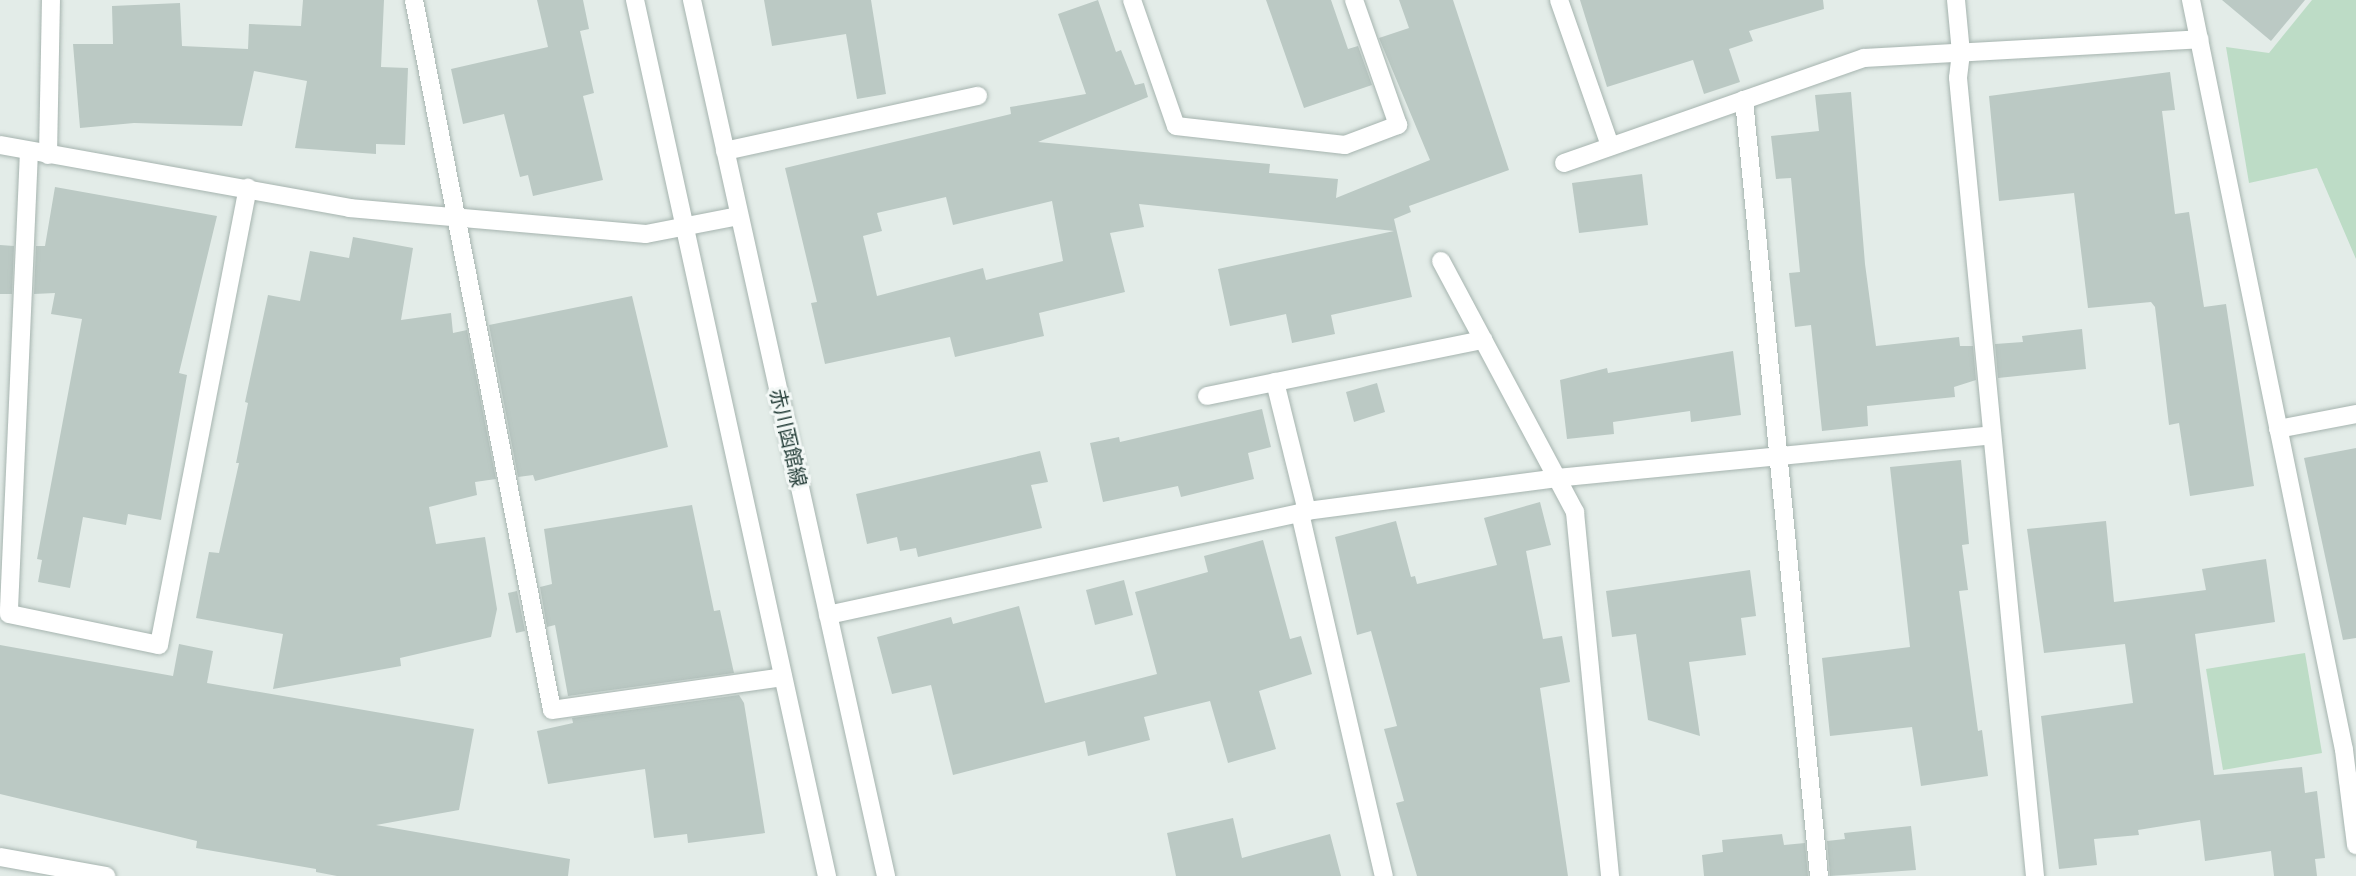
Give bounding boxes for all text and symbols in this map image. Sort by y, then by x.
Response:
street label: 赤川函館線 [765,387,811,489]

